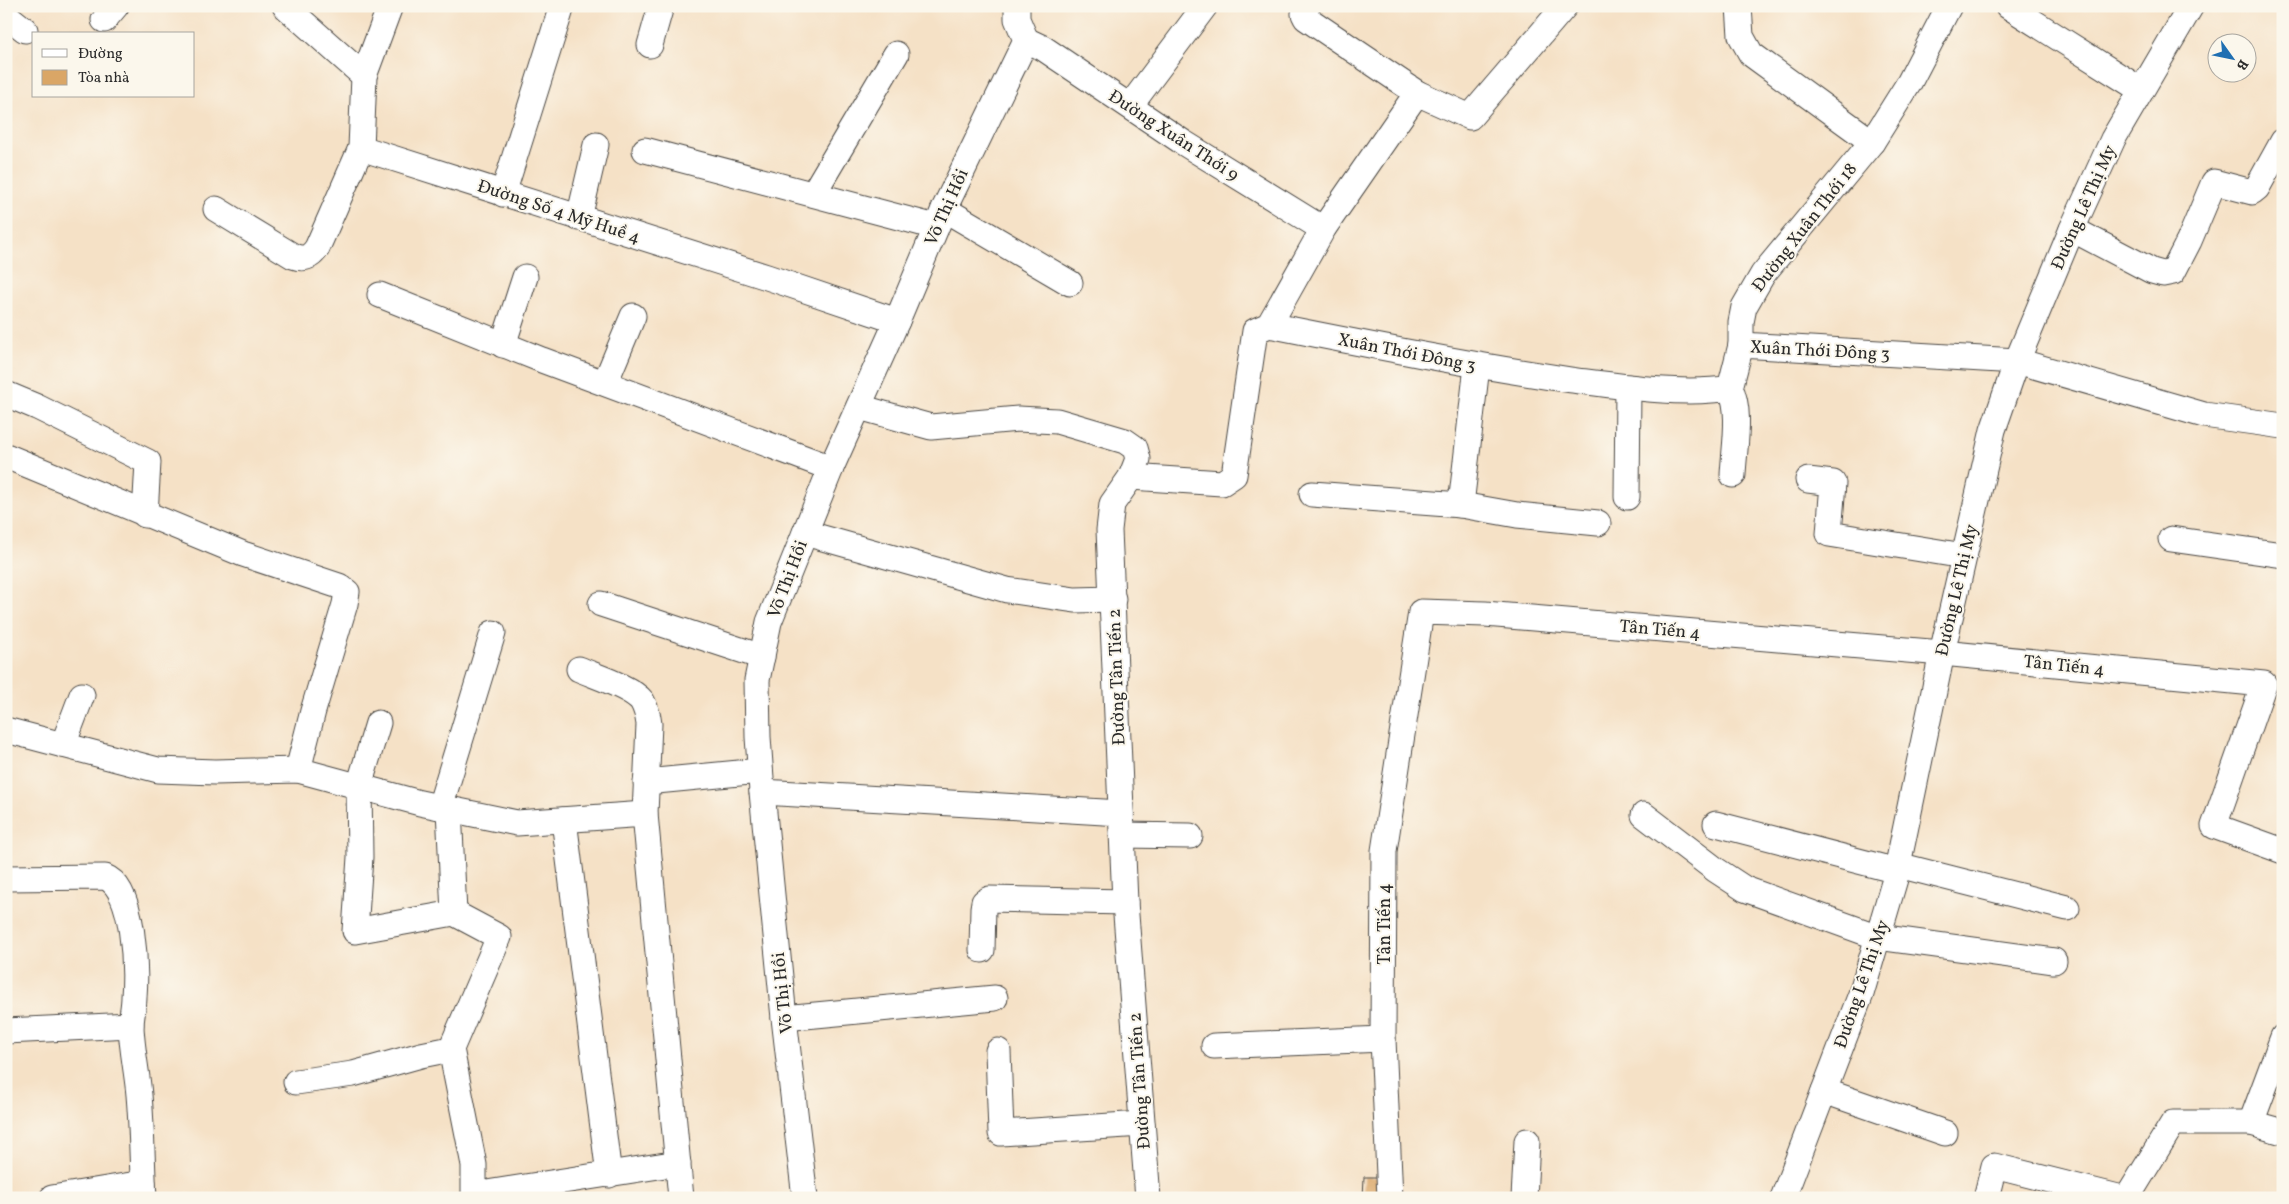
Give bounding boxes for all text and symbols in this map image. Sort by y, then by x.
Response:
legend [32,32,195,98]
north arrow [2206,32,2256,82]
text: Đường [78,44,123,65]
text: B [2231,55,2252,73]
text: Tòa nhà [78,68,130,89]
street label: Đường Xuân Thới 9 [1103,85,1243,188]
street label: Đường Lê Thị My [2046,141,2123,274]
street label: Đường Xuân Thới 18 [1747,158,1864,298]
street label: Võ Thị Hồi [919,165,975,250]
street label: Đường Số 4 Mỹ Huề 4 [474,174,643,251]
street label: Xuân Thới Đông 3 [1336,328,1478,379]
street label: Xuân Thới Đông 3 [1749,335,1891,368]
street label: Đường Lê Thị My [1930,522,1985,659]
street label: Võ Thị Hồi [762,537,815,622]
street label: Đường Tân Tiến 2 [1103,608,1132,746]
street label: Tân Tiến 4 [1618,614,1702,646]
street label: Tân Tiến 4 [2022,650,2106,683]
street label: Tân Tiến 4 [1373,883,1398,965]
street label: Đường Lê Thị My [1829,917,1896,1052]
street label: Võ Thị Hồi [767,951,800,1035]
street label: Đường Tân Tiến 2 [1123,1012,1158,1150]

